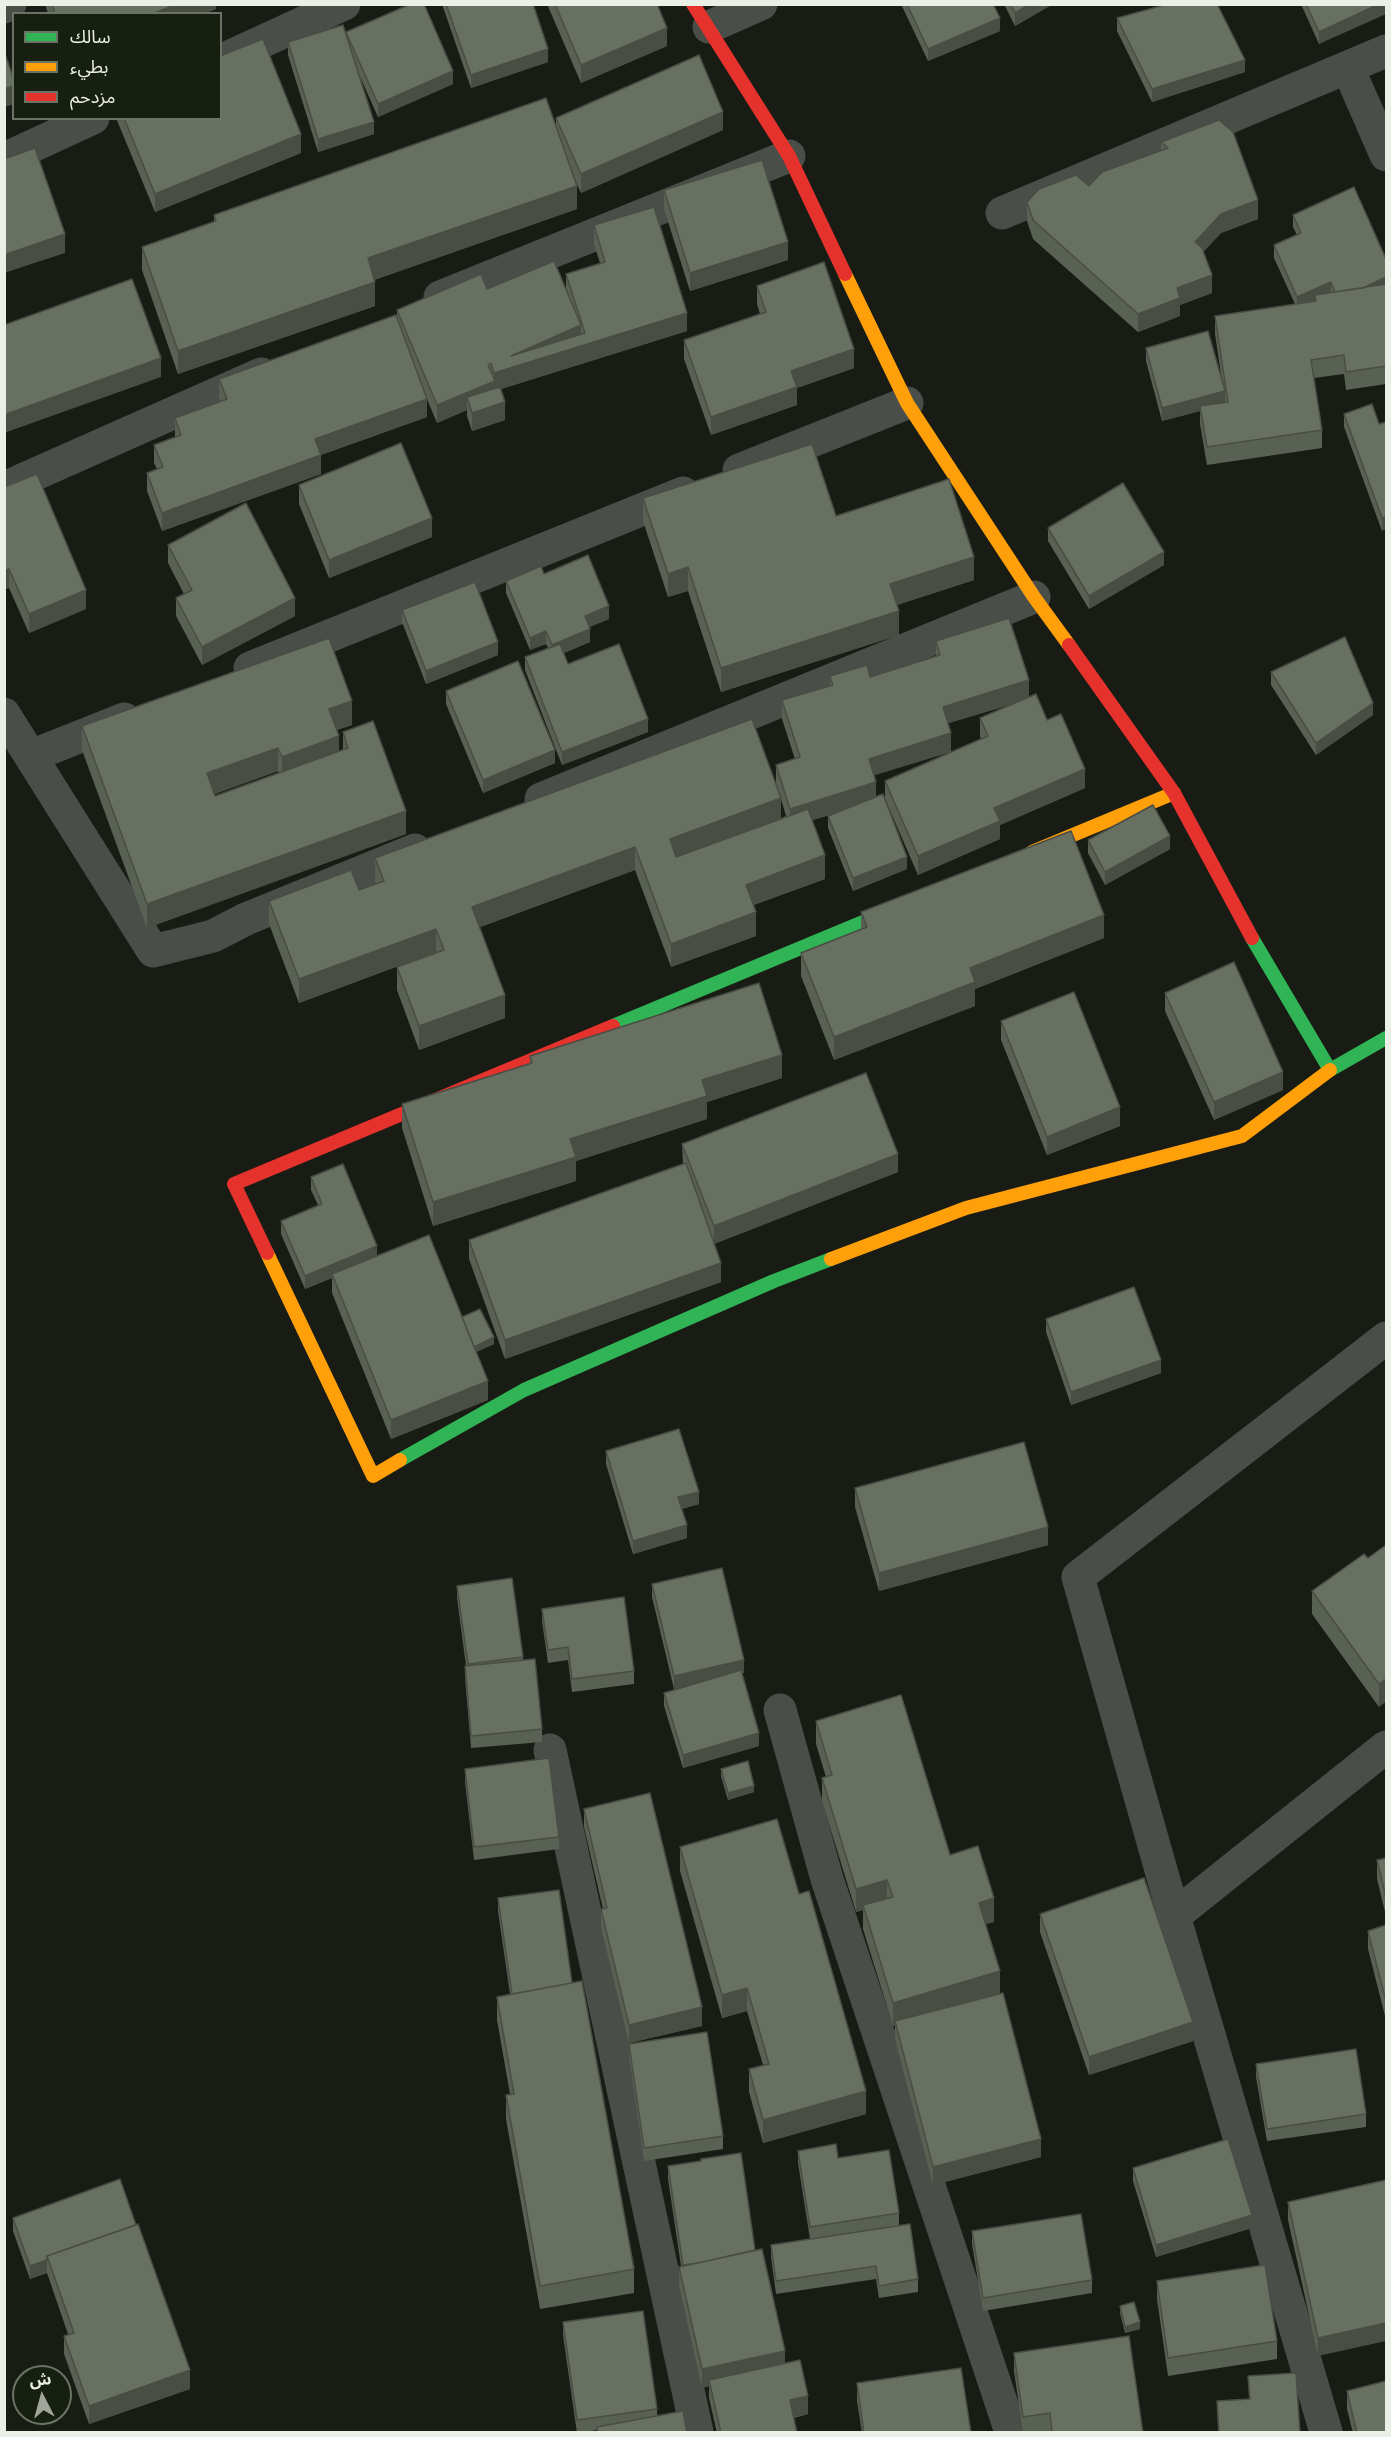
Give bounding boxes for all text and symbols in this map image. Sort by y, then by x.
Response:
legend [12,12,222,120]
text: سالك [70,25,111,48]
text: بطيء [70,55,108,78]
text: مزدحم [70,85,115,108]
north arrow [12,2365,72,2425]
text: ش [28,2368,52,2390]

